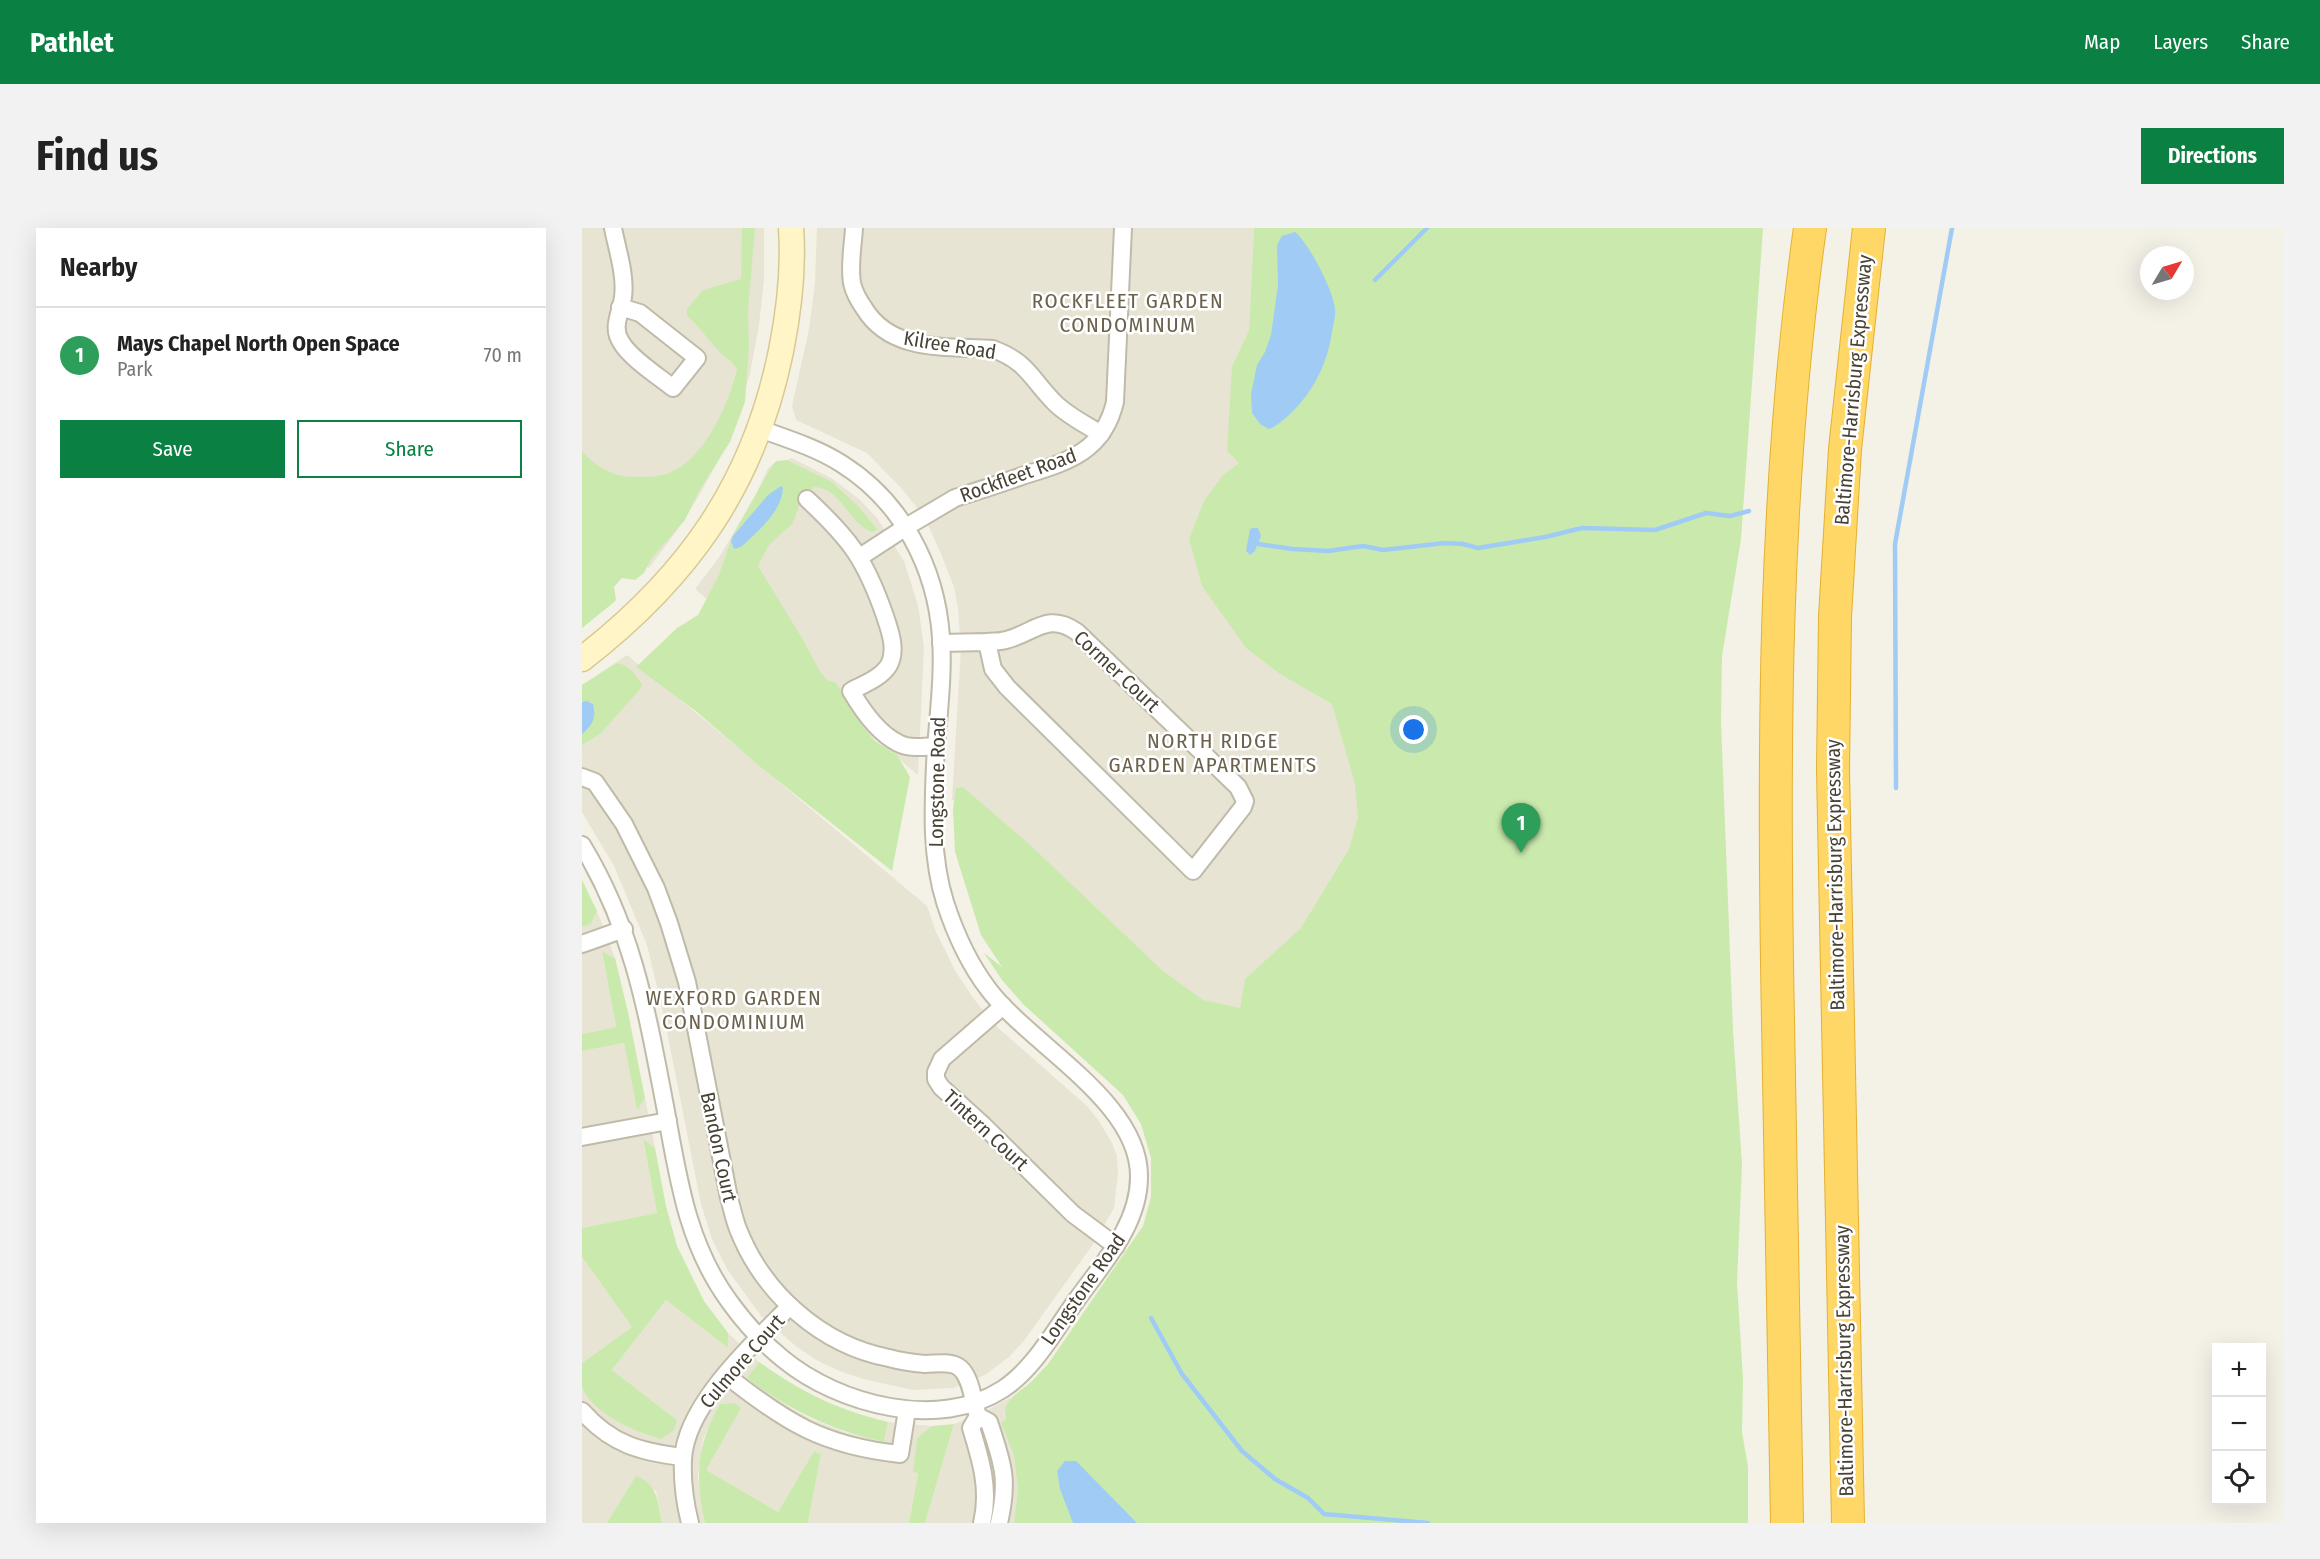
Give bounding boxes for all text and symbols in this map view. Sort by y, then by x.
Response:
text: Pathlet [30,26,114,59]
text: Map [2084,29,2120,55]
text: Layers [2153,29,2208,55]
text: Share [2241,29,2290,55]
button: Directions [2141,128,2284,184]
text: Find us [36,131,158,181]
north arrow [2140,246,2194,300]
text: Nearby [60,252,137,283]
street label: Baltimore-Harrisburg Expressway [1829,254,1877,526]
district label: ROCKFLEET GARDEN CONDOMINUM [1032,288,1224,338]
street label: Kilree Road [902,326,998,364]
text: Mays Chapel North Open Space [117,330,400,357]
text: 1 [75,343,84,367]
text: 70 m [484,343,522,367]
text: Park [117,357,153,381]
button: Save [60,420,285,478]
button: Share [297,420,522,478]
street label: Rockfleet Road [956,443,1080,507]
street label: Cormer Court [1069,625,1165,717]
your location [1399,715,1428,744]
street label: Longstone Road [924,716,950,848]
district label: NORTH RIDGE GARDEN APARTMENTS [1108,728,1318,778]
street label: Baltimore-Harrisburg Expressway [1821,739,1849,1011]
pin: 1 [1502,804,1540,853]
district label: WEXFORD GARDEN CONDOMINIUM [646,985,822,1035]
street label: Tintern Court [939,1085,1034,1176]
street label: Bandon Court [696,1090,742,1205]
street label: Baltimore-Harrisburg Expressway [1830,1225,1858,1497]
street label: Longstone Road [1036,1229,1130,1349]
street label: Culmore Court [695,1309,790,1413]
map controls [2212,1343,2266,1505]
button: + [2212,1343,2266,1397]
button: − [2212,1397,2266,1451]
button: locate [2212,1451,2266,1505]

